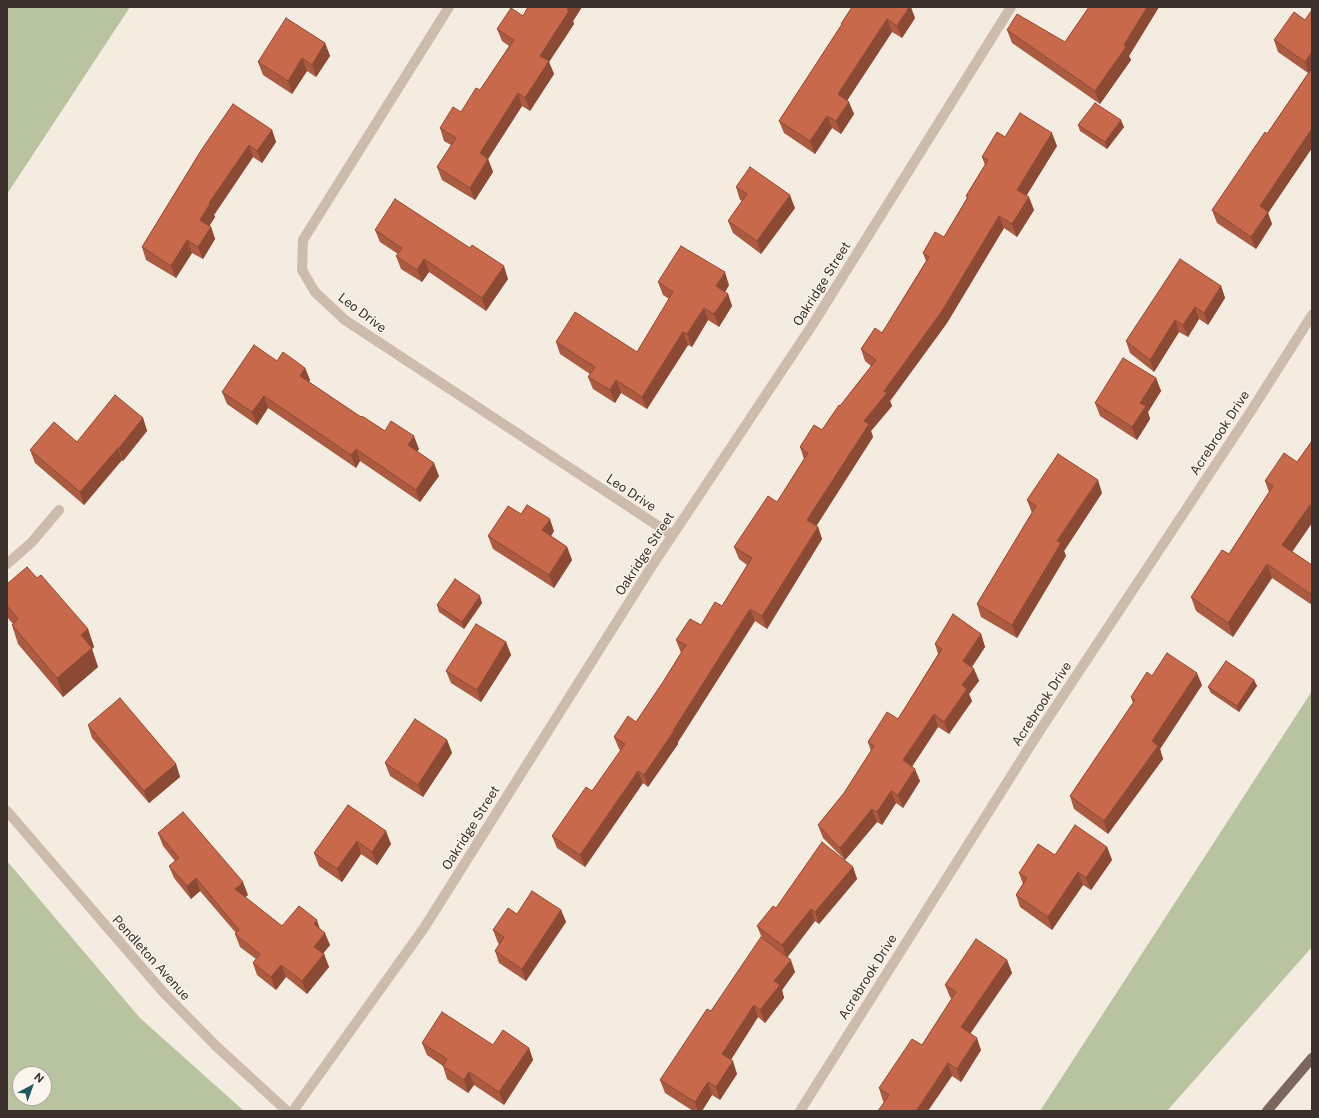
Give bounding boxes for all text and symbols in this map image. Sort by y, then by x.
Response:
street label: Oakridge Street [790,239,854,329]
street label: Leo Drive [335,290,389,336]
street label: Acrebrook Drive [1187,388,1253,478]
street label: Leo Drive [603,471,659,515]
street label: Oakridge Street [612,509,678,599]
street label: Acrebrook Drive [1009,659,1075,749]
street label: Oakridge Street [439,783,503,873]
street label: Pendleton Avenue [109,912,193,1004]
street label: Acrebrook Drive [836,932,900,1022]
north arrow [12,1066,52,1106]
text: N [32,1070,46,1085]

